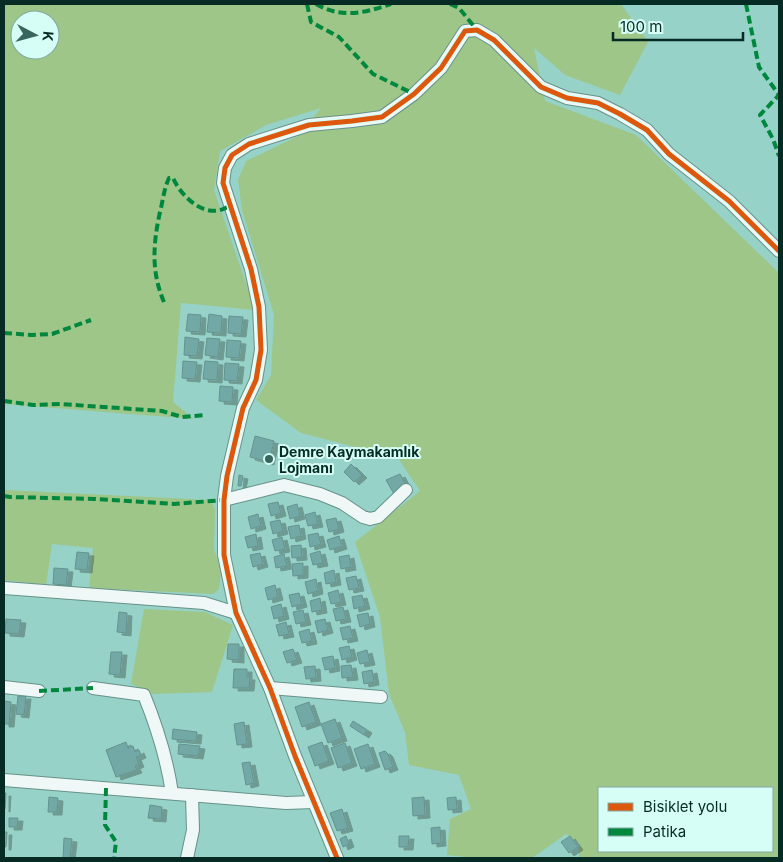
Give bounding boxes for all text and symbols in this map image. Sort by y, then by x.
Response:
north arrow [10,10,60,60]
scale bar [613,10,743,42]
text: 100 m [620,17,662,36]
text: K [39,31,57,42]
place label: Demre Kaymakamlık Lojmanı [279,443,420,476]
marker: Demre Kaymakamlık Lojmanı [263,453,275,465]
legend [598,787,773,852]
text: Bisiklet yolu [643,797,727,816]
text: Patika [643,822,686,841]

